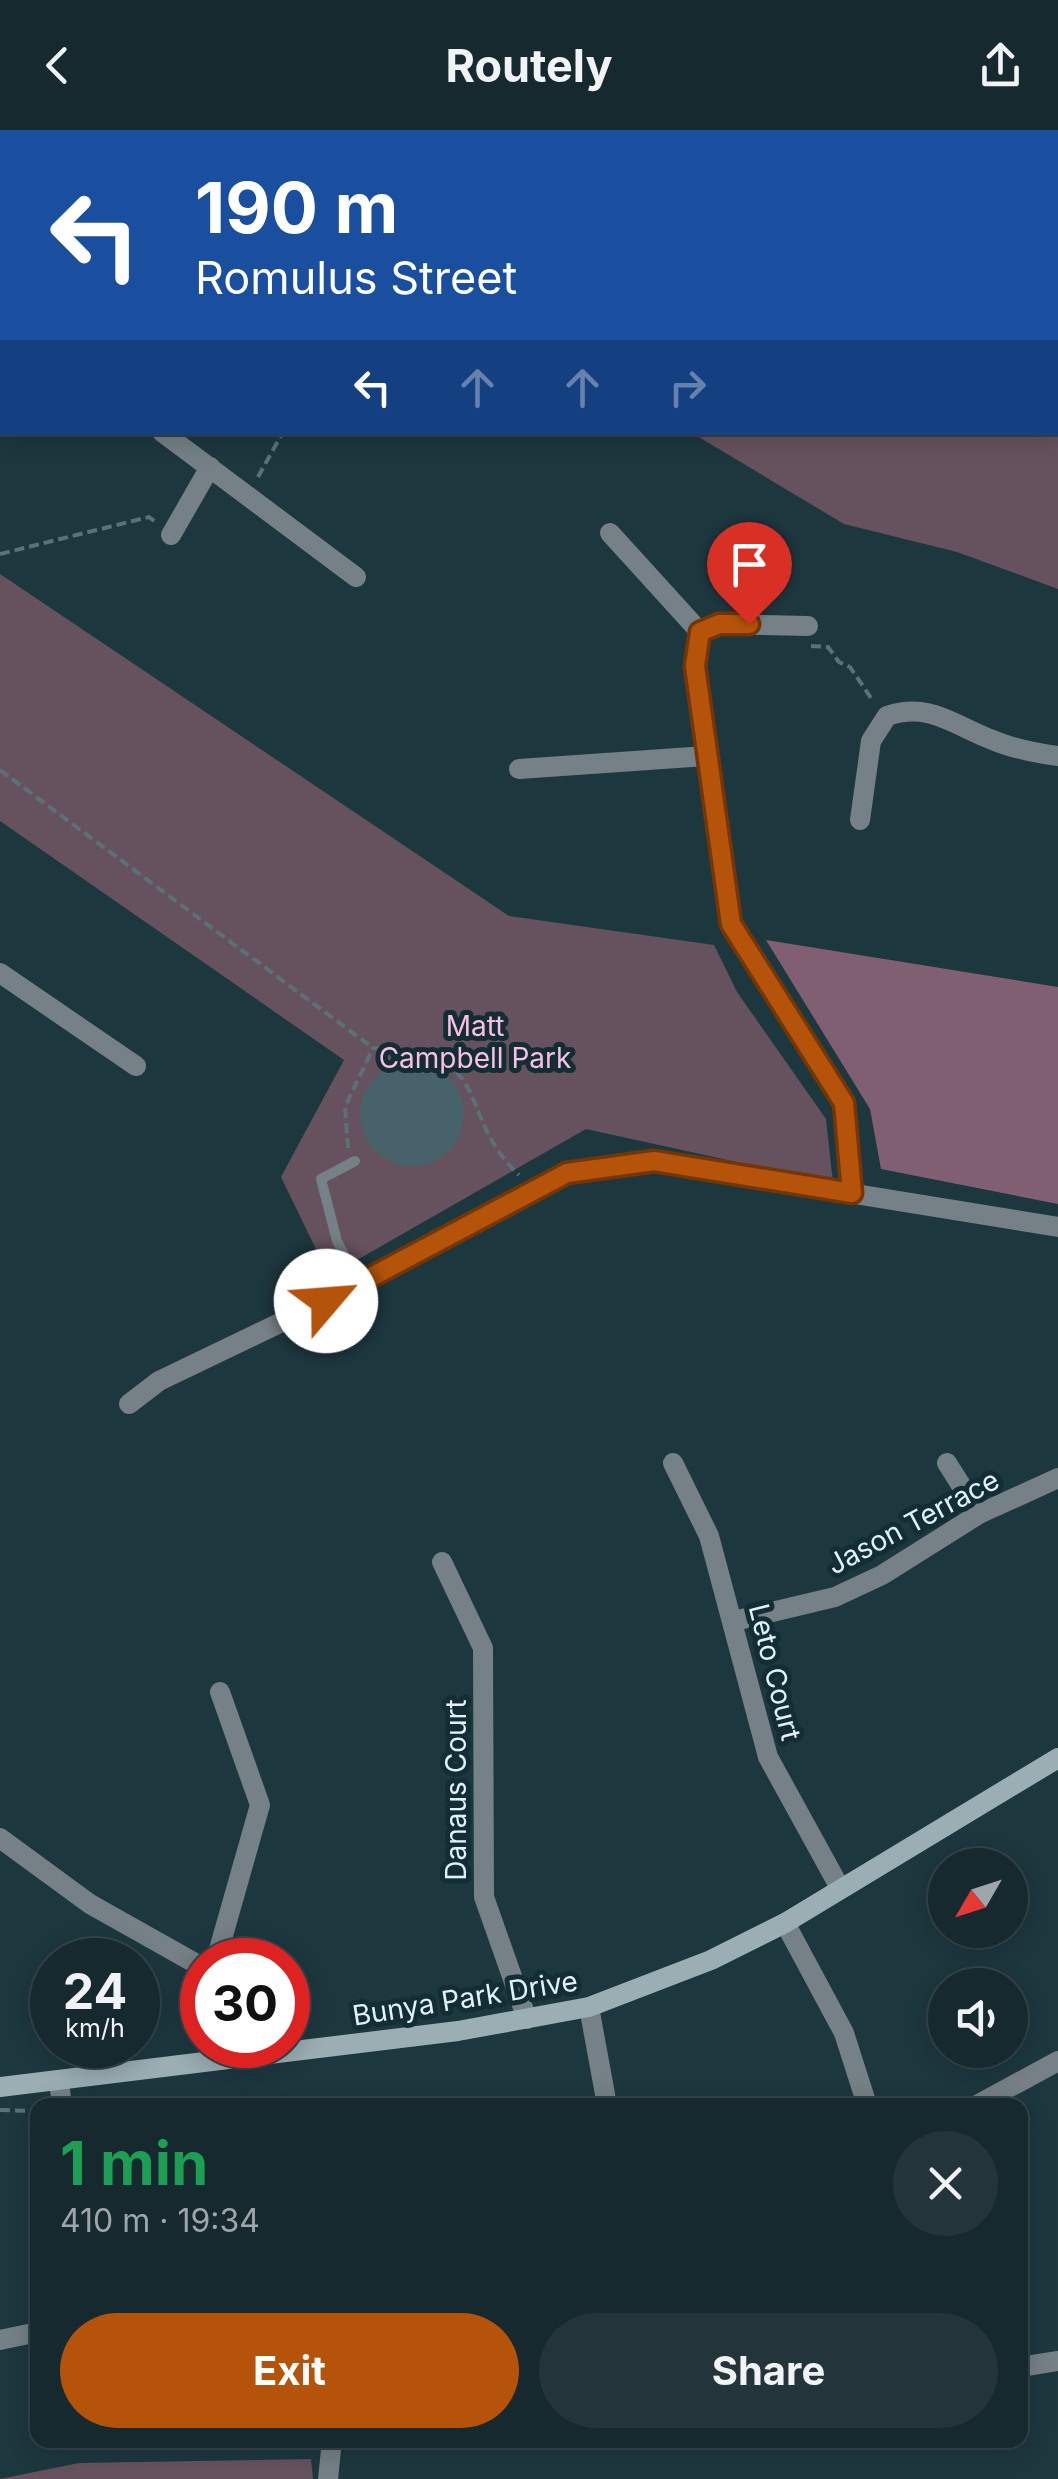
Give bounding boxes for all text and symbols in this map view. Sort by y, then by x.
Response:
icon: back [30,38,85,93]
text: Routely [445,38,613,93]
icon: share [973,38,1028,93]
text: 190 m [195,165,398,250]
icon: left [30,170,160,300]
text: Romulus Street [195,250,517,305]
icon: left [345,360,400,415]
icon: ahead [450,360,505,415]
icon: ahead [555,360,610,415]
icon: right [660,360,715,415]
pin [707,522,792,625]
icon: arrive [722,537,777,592]
park label: Matt Campbell Park [379,1009,571,1075]
position arrow [274,1249,378,1353]
street label: Jason Terrace [821,1463,1005,1581]
street label: Leto Court [742,1600,808,1744]
street label: Danaus Court [439,1699,473,1881]
north arrow [928,1848,1028,1948]
map controls [928,1848,1028,2068]
speed limit sign: 30 [180,1938,310,2068]
text: 24 [63,1961,127,2021]
street label: Bunya Park Drive [350,1963,580,2033]
button: sound [928,1968,1028,2068]
text: km/h [65,2013,125,2043]
text: 1 min [60,2127,208,2199]
button: close [893,2131,998,2236]
text: 410 m · 19:34 [60,2201,260,2240]
button: Exit [60,2313,519,2428]
button: Share [539,2313,998,2428]

